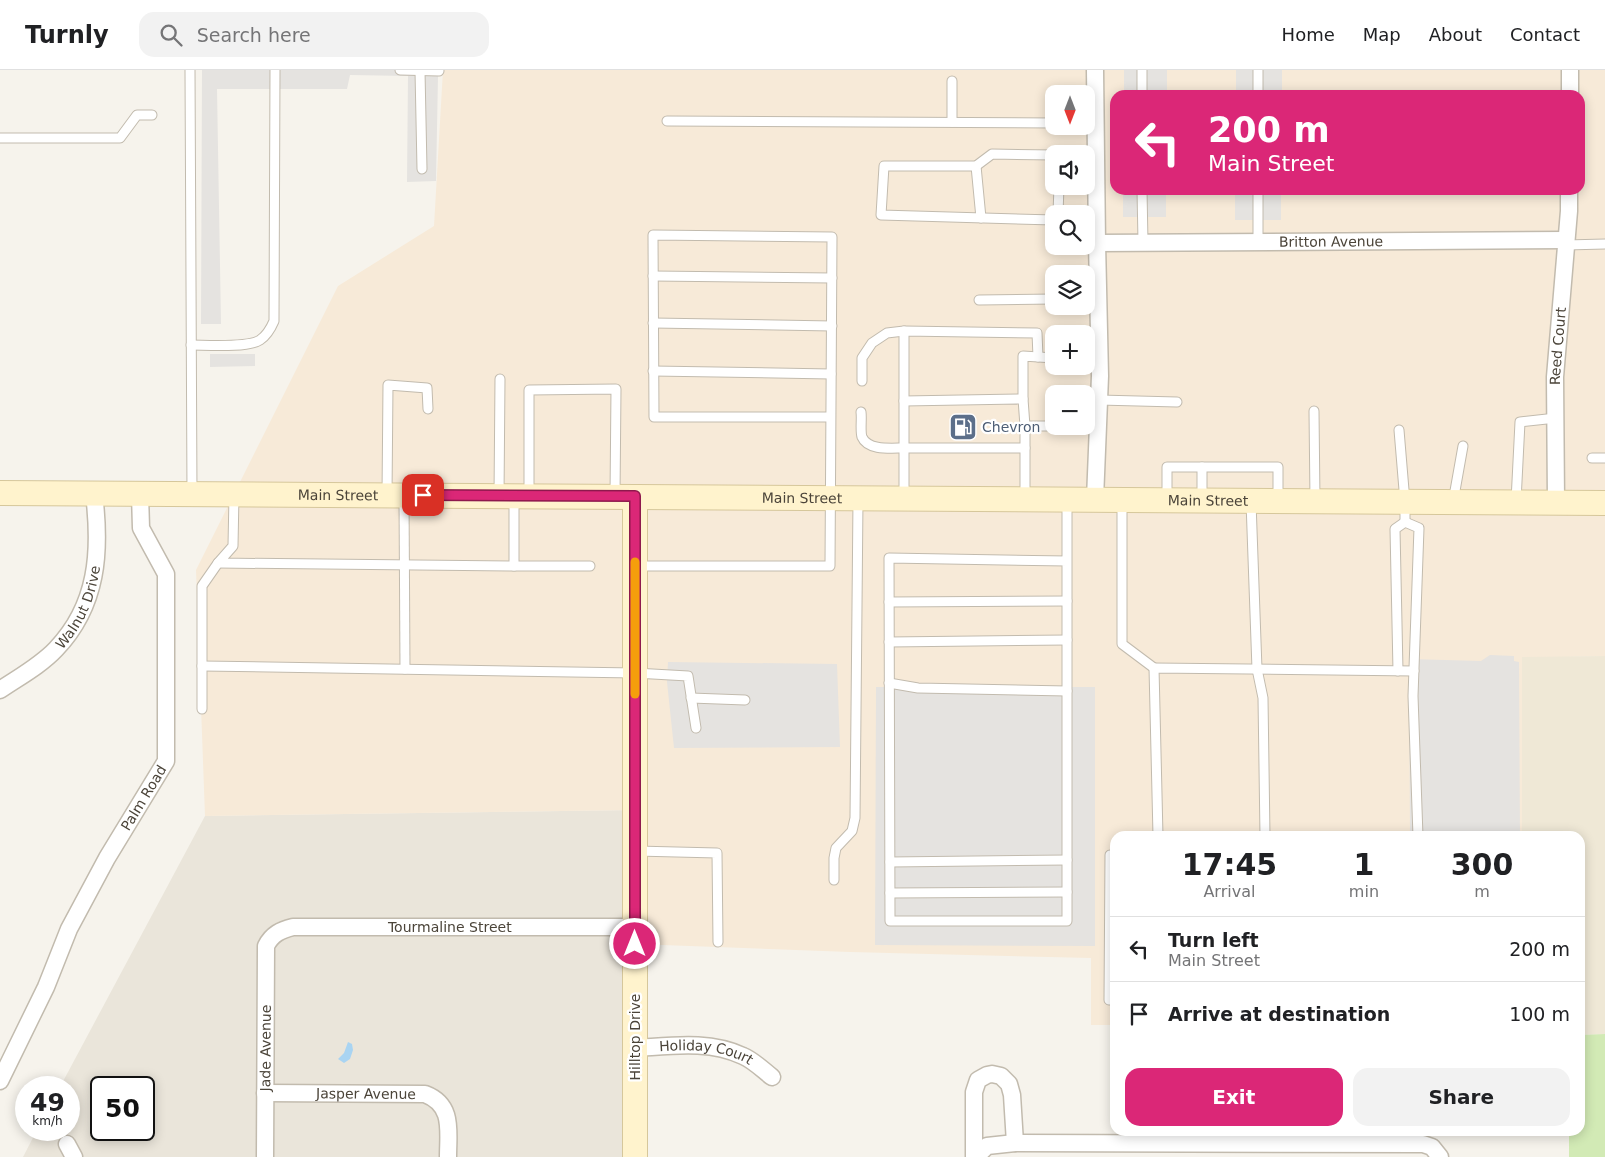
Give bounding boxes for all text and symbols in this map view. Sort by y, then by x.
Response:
search box [139,12,489,57]
text: Turnly [25,21,109,49]
icon: search [157,21,185,49]
text: Search here [197,24,311,46]
text: Home [1282,24,1335,45]
text: Map [1363,24,1401,45]
text: About [1429,24,1482,45]
text: Contact [1510,24,1580,45]
north arrow [1045,85,1095,135]
map controls [1045,85,1095,435]
icon: left [1125,110,1190,175]
text: 200 m [1208,110,1330,150]
button: sound [1045,145,1095,195]
text: Main Street [1208,151,1334,176]
button: search [1045,205,1095,255]
street label: Britton Avenue [1279,233,1383,250]
button: layers [1045,265,1095,315]
street label: Reed Court [1547,306,1569,385]
button: + [1045,325,1095,375]
button: − [1045,385,1095,435]
fuel station icon: Chevron [948,412,978,442]
place label: Chevron [982,419,1040,435]
pin [402,474,444,516]
icon: arrive [409,481,437,509]
street label: Main Street [298,487,379,503]
street label: Main Street [762,490,843,506]
street label: Main Street [1168,492,1249,509]
street label: Walnut Drive [52,564,103,652]
street label: Palm Road [118,762,170,833]
text: 17:45 [1182,847,1277,882]
text: 1 [1353,847,1374,882]
text: 300 [1451,847,1513,882]
text: Arrival [1203,882,1255,901]
text: min [1349,882,1379,901]
text: m [1474,882,1490,901]
position arrow [608,917,660,969]
street label: Tourmaline Street [387,919,512,935]
text: Turn left [1168,929,1259,951]
icon: left [1125,935,1153,963]
text: 200 m [1509,938,1570,960]
text: Main Street [1168,951,1260,970]
street label: Hilltop Drive [627,994,643,1080]
icon: arrive [1125,1000,1153,1028]
text: Arrive at destination [1168,1003,1390,1025]
text: 100 m [1509,1003,1570,1025]
street label: Jade Avenue [257,1005,274,1092]
street label: Holiday Court [659,1037,757,1068]
button: Exit [1125,1068,1343,1126]
button: Share [1353,1068,1570,1126]
speed limit sign: 50 [90,1076,155,1141]
street label: Jasper Avenue [315,1085,416,1102]
text: 49 [30,1088,65,1117]
text: km/h [32,1114,63,1128]

